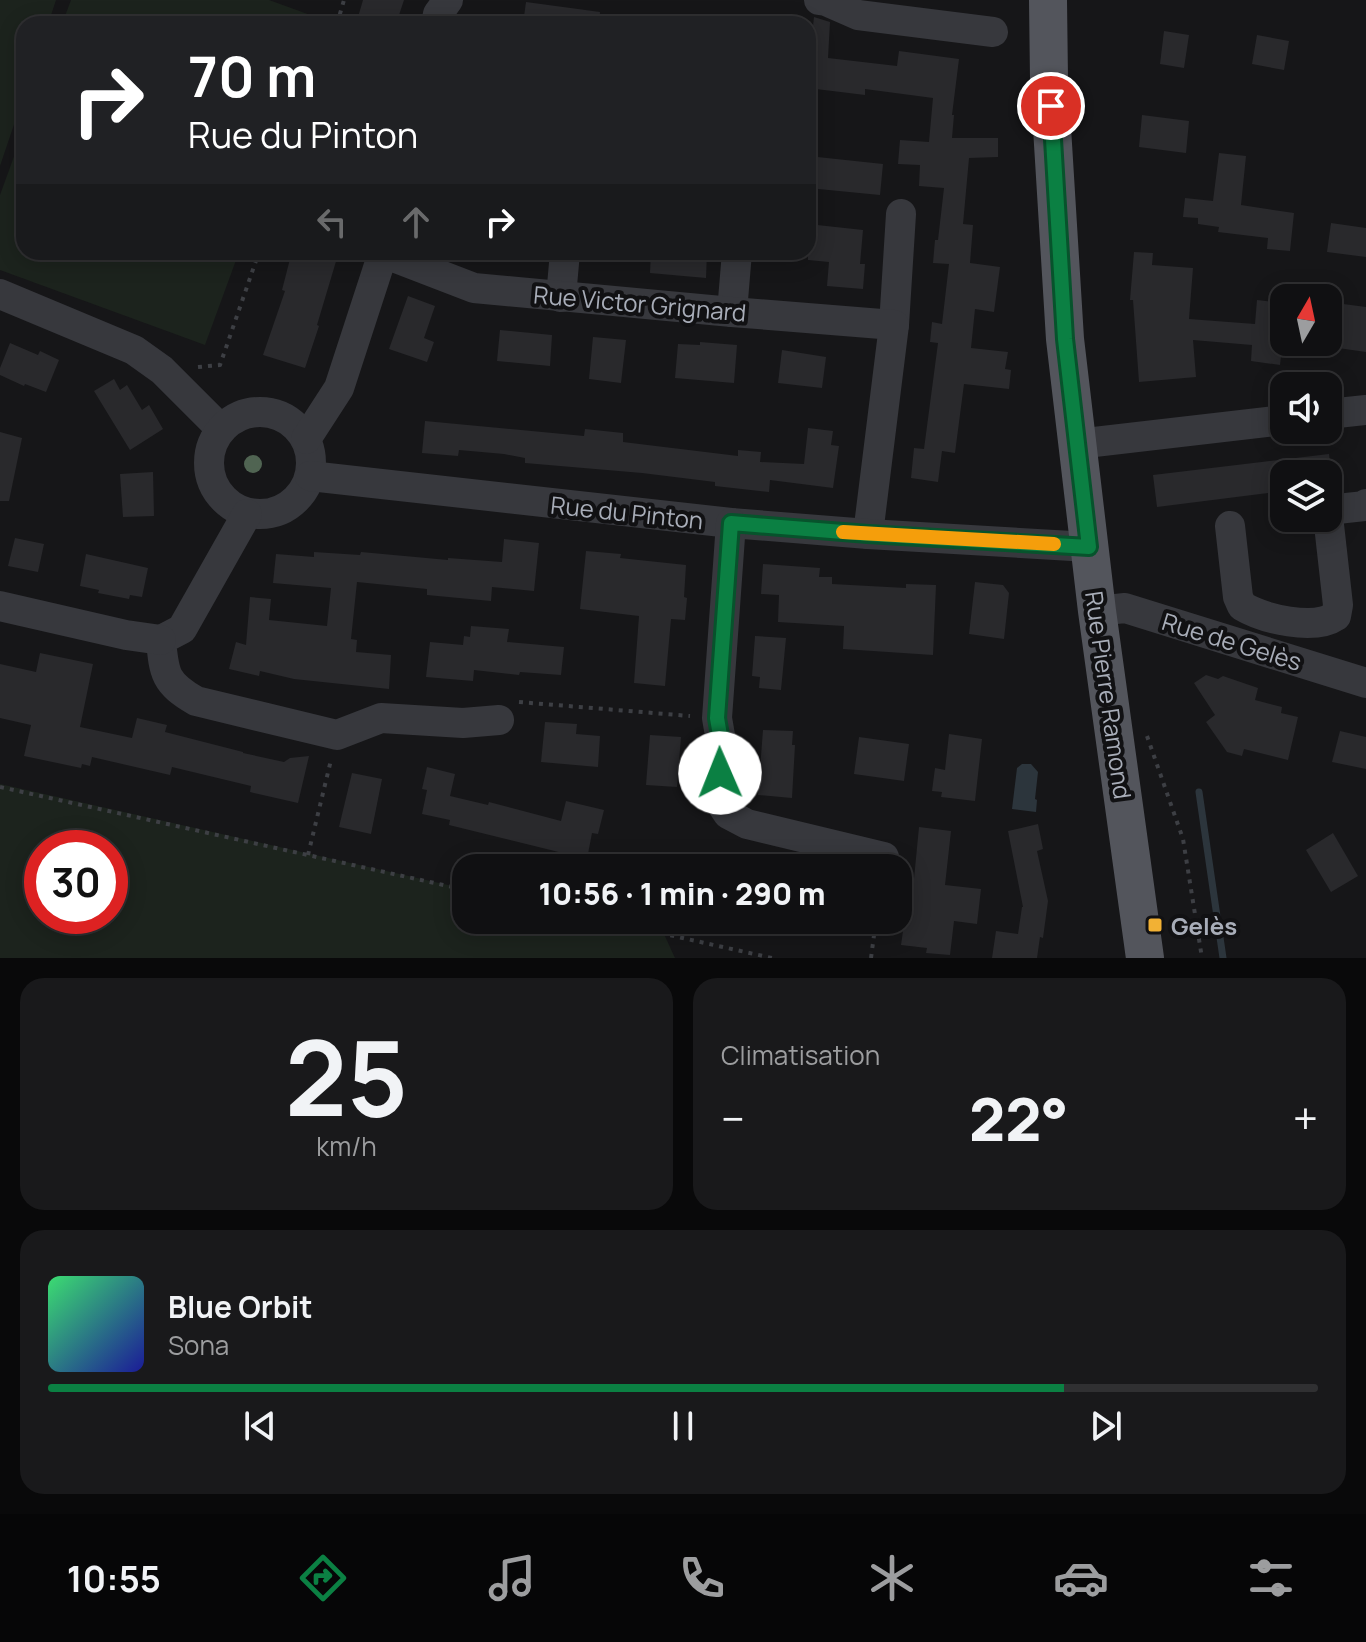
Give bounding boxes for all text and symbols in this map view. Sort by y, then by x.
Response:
text: 70 m [188,37,316,114]
icon: right [56,48,160,152]
pin [1017,72,1085,140]
icon: arrive [1029,84,1073,128]
text: Rue du Pinton [188,110,418,159]
icon: left [310,200,354,244]
icon: ahead [394,200,438,244]
icon: right [478,200,522,244]
street label: Rue Victor Grignard [532,277,748,329]
north arrow [1270,284,1342,356]
map controls [1270,284,1342,532]
button: sound [1270,372,1342,444]
button: layers [1270,460,1342,532]
street label: Rue du Pinton [549,488,705,536]
street label: Rue Pierre Ramond [1078,589,1140,801]
street label: Rue de Gelès [1158,604,1306,678]
position arrow [678,731,762,815]
speed limit sign: 30 [24,830,128,934]
text: 10:56 · 1 min · 290 m [538,873,826,914]
place label: Gelès [1171,909,1237,942]
marker: Gelès [1146,916,1164,934]
text: 25 [285,1005,408,1147]
text: Climatisation [721,1037,880,1073]
text: 22° [969,1077,1068,1159]
text: − [721,1088,745,1148]
text: + [1293,1088,1318,1148]
text: km/h [316,1128,377,1164]
text: Blue Orbit [168,1286,313,1327]
text: Sona [168,1327,229,1363]
icon: previous [238,1404,282,1448]
icon: pause [661,1404,705,1448]
icon: next [1084,1404,1128,1448]
icon: directions [295,1550,351,1606]
icon: music [484,1550,540,1606]
icon: phone [674,1550,730,1606]
icon: climate [864,1550,920,1606]
icon: car [1053,1550,1109,1606]
icon: filters [1243,1550,1299,1606]
text: 10:55 [67,1554,161,1603]

